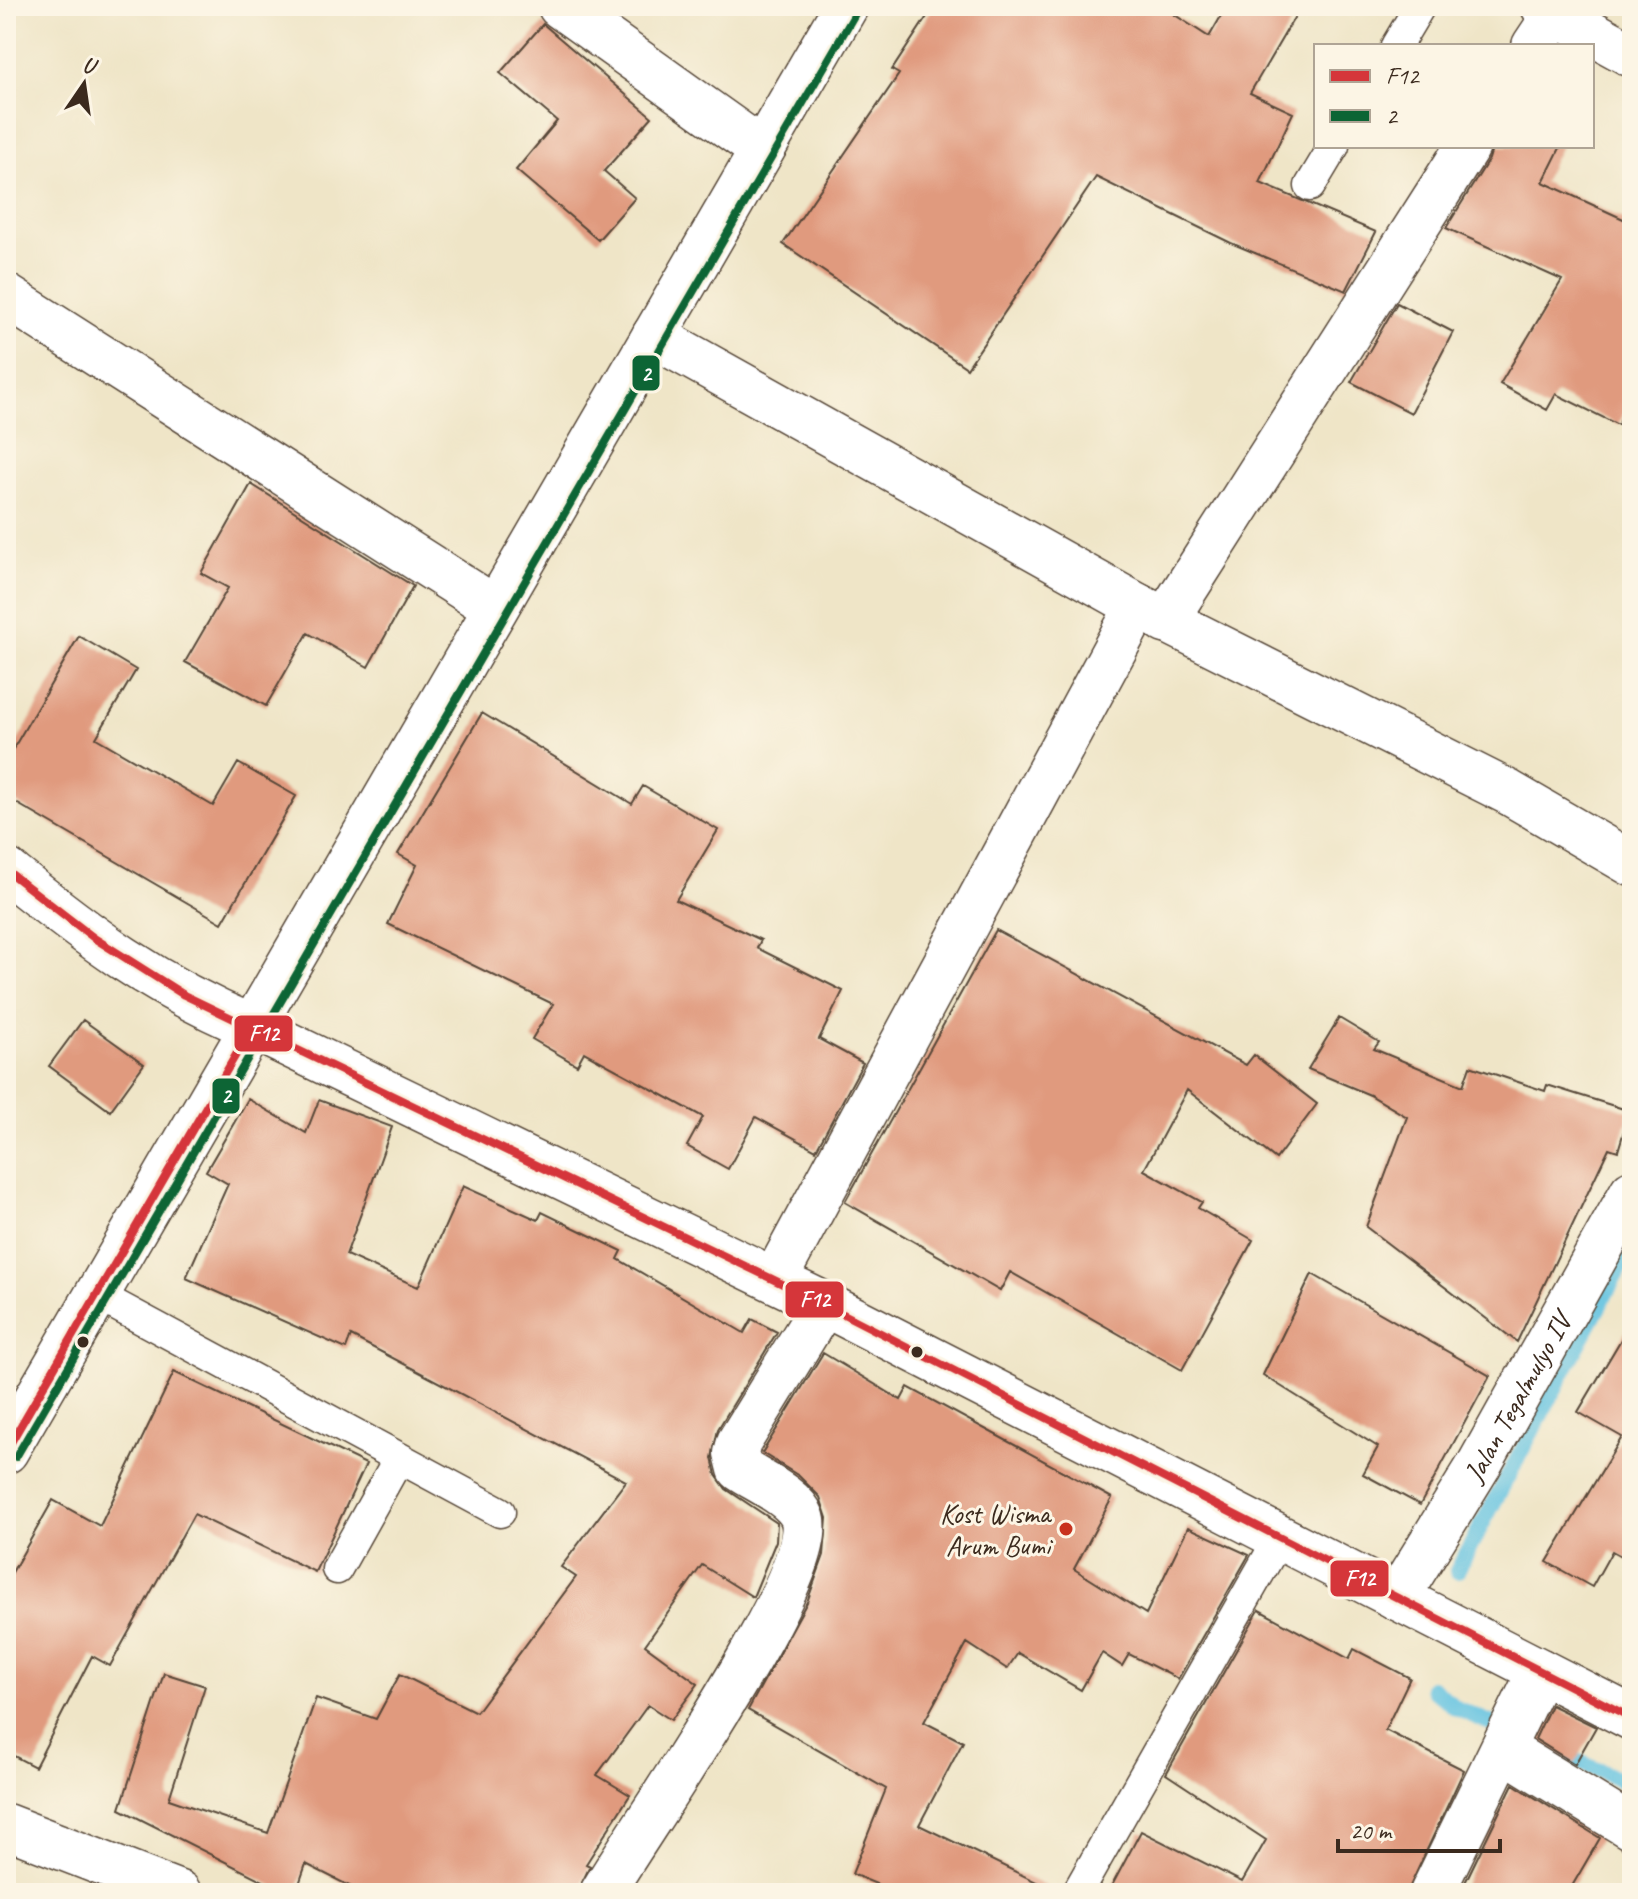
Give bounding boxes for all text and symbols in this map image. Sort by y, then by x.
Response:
north arrow [44,44,124,124]
legend [1314,44,1594,148]
text: U [80,51,101,81]
text: F12 [1386,61,1421,91]
text: 2 [1386,101,1399,131]
line badge: 2 [631,354,661,392]
text: 2 [641,360,653,388]
line badge: F12 [233,1014,294,1053]
text: F12 [249,1020,281,1048]
line badge: 2 [211,1077,241,1115]
text: 2 [221,1082,233,1110]
line badge: F12 [784,1280,845,1319]
text: F12 [800,1286,832,1314]
street label: Jalan Tegalmulyo IV [1455,1302,1581,1490]
unlabelled marker [75,1334,91,1350]
unlabelled marker [909,1344,925,1360]
place label: Kost Wisma Arum Bumi [940,1496,1054,1563]
marker: Kost Wisma Arum Bumi [1057,1520,1075,1538]
line badge: F12 [1329,1559,1390,1598]
text: F12 [1345,1565,1377,1593]
scale bar [1338,1803,1500,1853]
text: 20 m [1350,1816,1393,1846]

